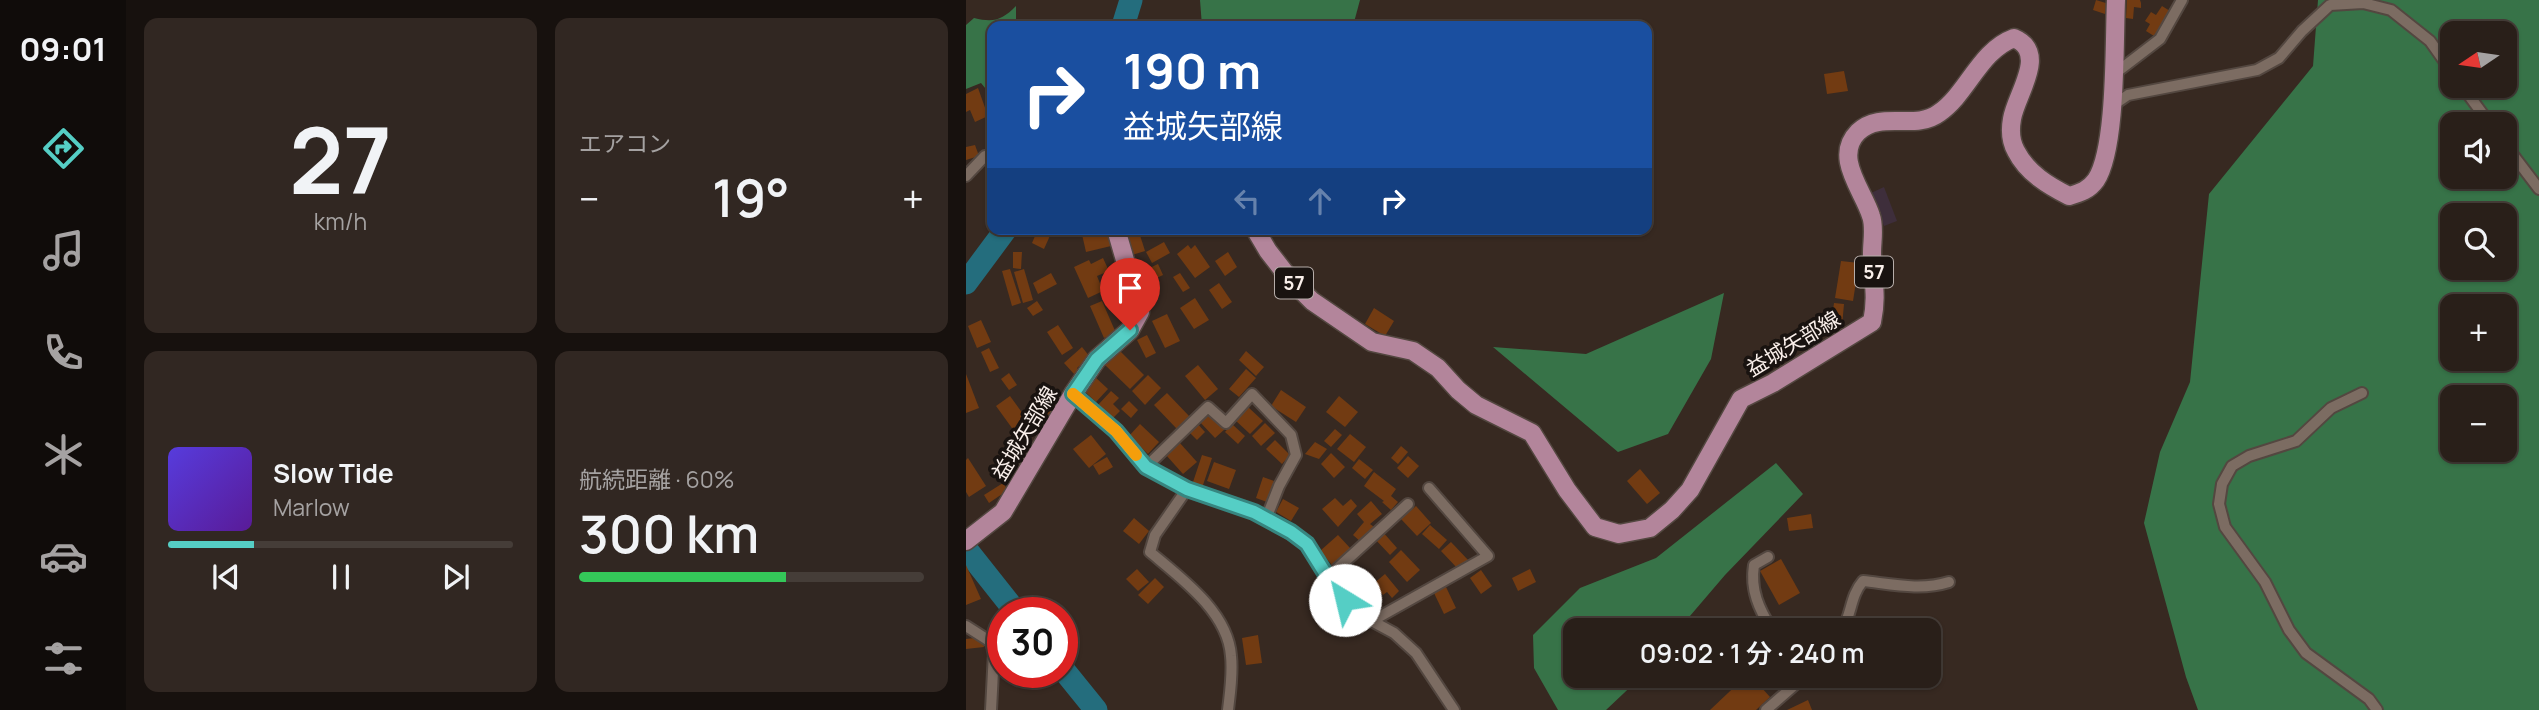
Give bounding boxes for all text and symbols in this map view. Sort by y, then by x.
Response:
north arrow [2440,21,2516,98]
map controls [2440,21,2517,462]
text: 09:01 [20,27,106,71]
text: 190 m [1123,37,1261,104]
icon: right [1008,49,1099,140]
text: 27 [289,97,392,221]
text: 益城矢部線 [1123,104,1283,148]
button: sound [2440,112,2517,189]
icon: directions [39,124,88,173]
text: エアコン [579,127,671,159]
text: 19° [712,162,790,233]
text: − [579,172,600,224]
text: + [902,172,924,224]
icon: left [1228,182,1266,220]
icon: ahead [1301,182,1339,220]
icon: right [1374,182,1412,220]
button: search [2440,203,2517,280]
text: km/h [314,205,367,237]
icon: music [39,226,88,275]
road number: 57 [1855,256,1893,288]
pin [1100,258,1160,330]
road number: 57 [1275,268,1313,298]
icon: arrive [1111,269,1149,307]
button: + [2440,294,2517,371]
street label: 益城矢部線 [1741,304,1845,382]
icon: phone [39,328,88,377]
street label: 益城矢部線 [985,381,1063,485]
button: − [2440,385,2517,462]
icon: climate [39,430,88,479]
text: Slow Tide [273,455,394,491]
text: 航続距離 · 60% [579,463,734,495]
text: Marlow [273,491,350,523]
text: 300 km [579,498,759,569]
icon: car [39,532,88,581]
icon: previous [207,558,245,596]
icon: pause [322,558,360,596]
icon: next [437,558,475,596]
position arrow [1308,563,1382,637]
speed limit sign: 30 [987,597,1078,688]
icon: filters [39,634,88,683]
text: 09:02 · 1 分 · 240 m [1640,635,1864,671]

